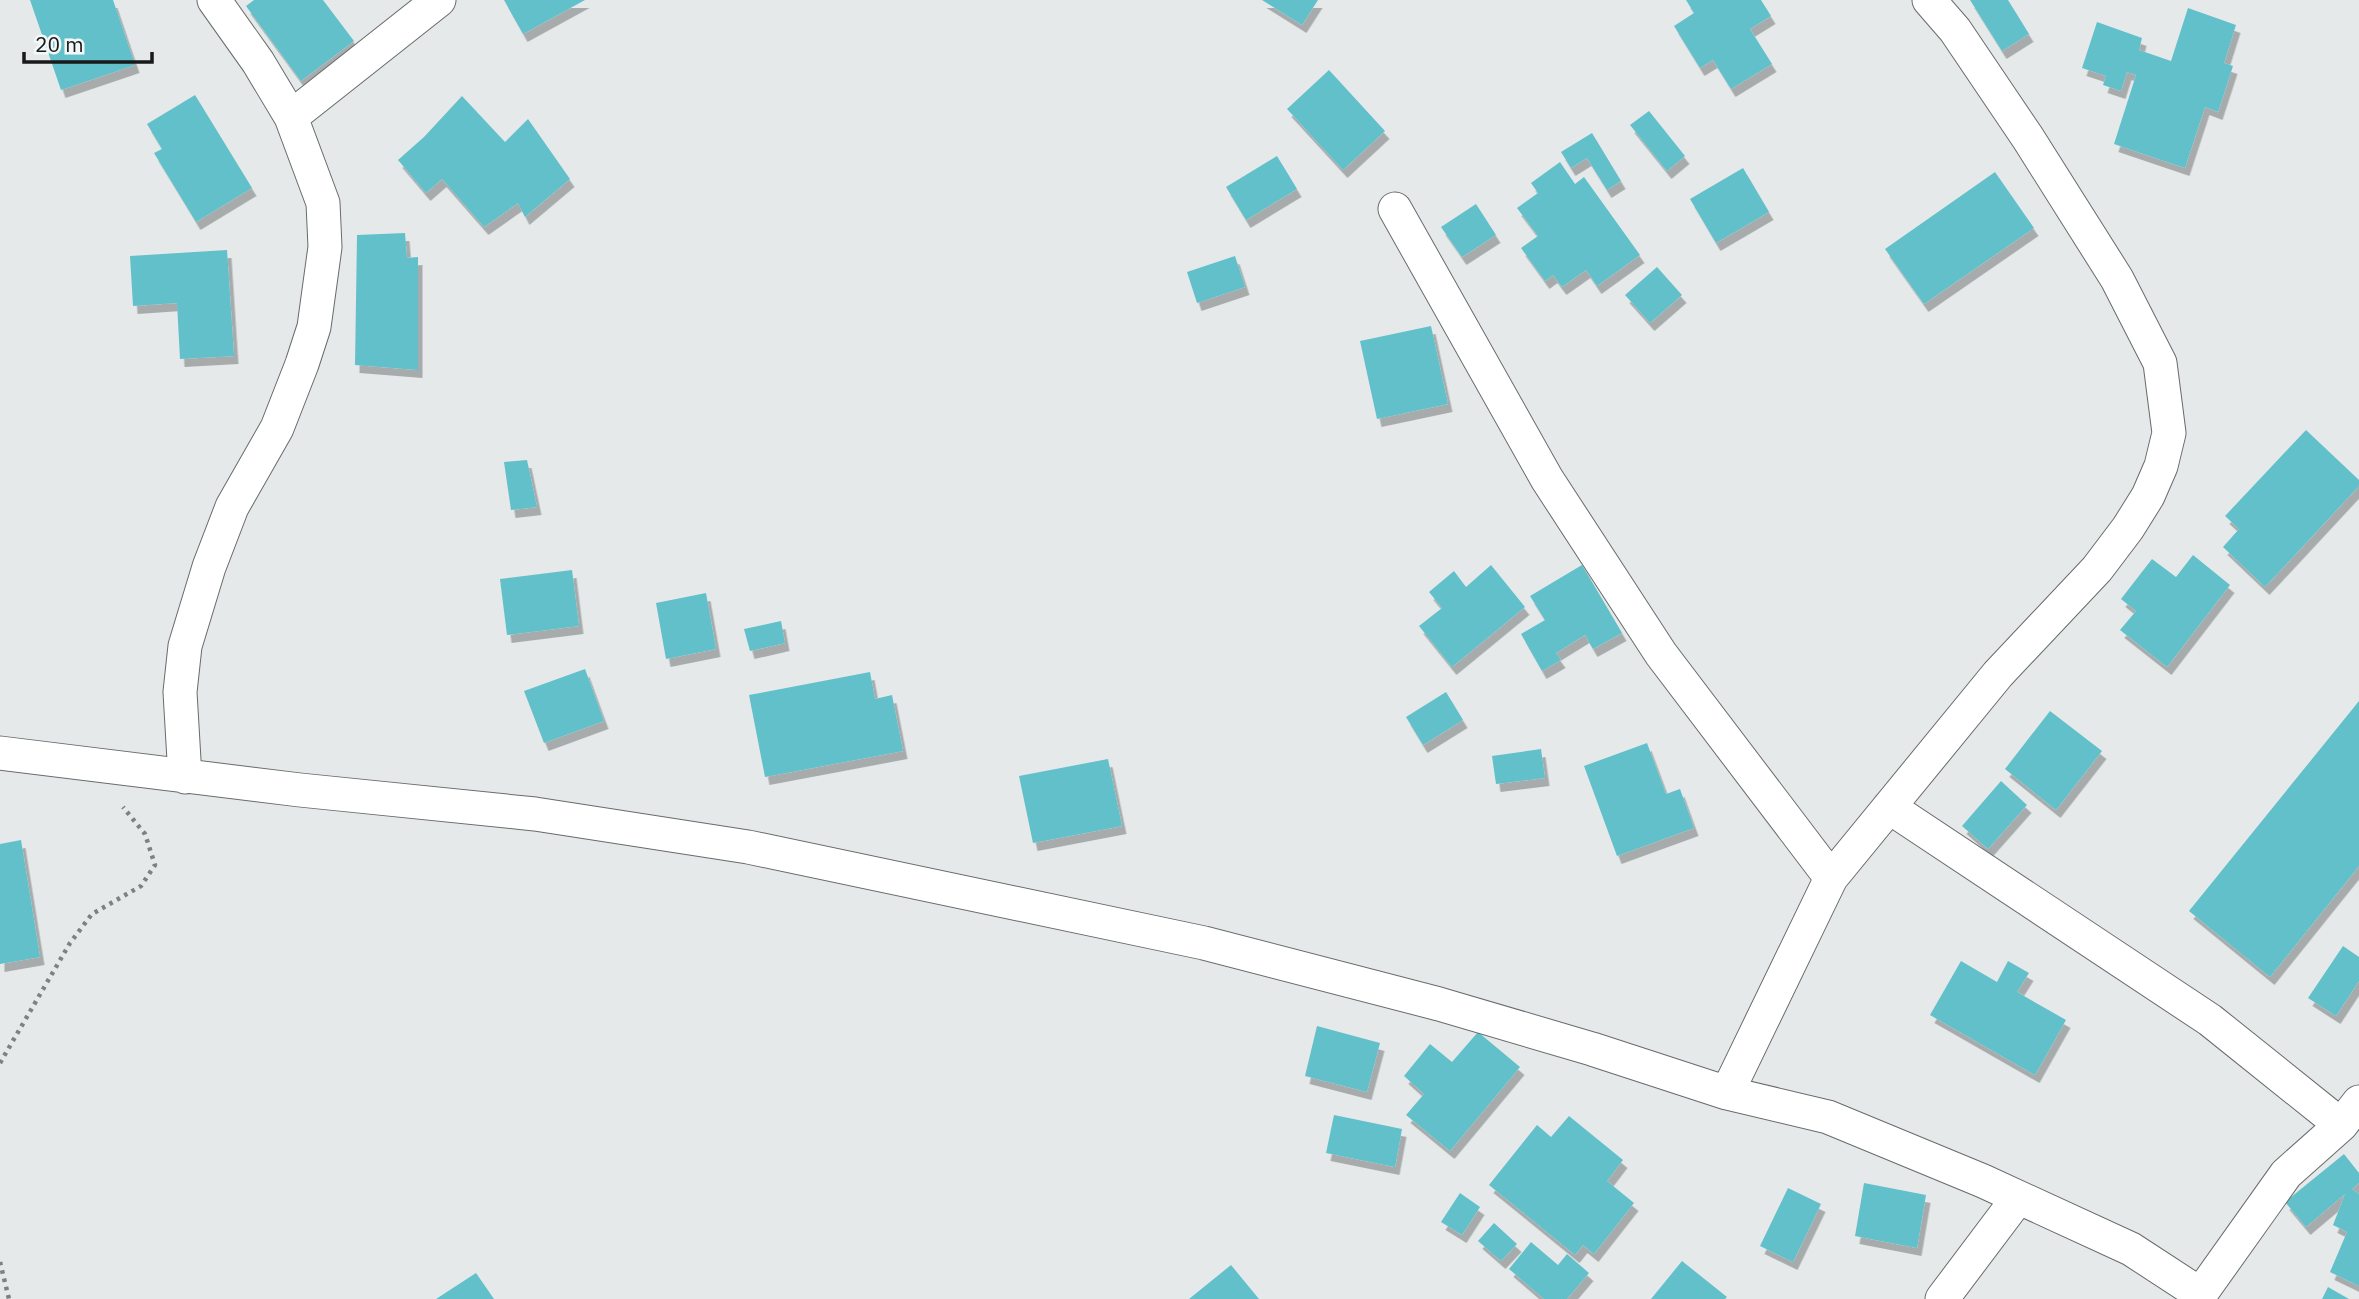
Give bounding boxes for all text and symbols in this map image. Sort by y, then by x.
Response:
scale bar [24,21,152,65]
text: 20 m [35,30,84,58]

